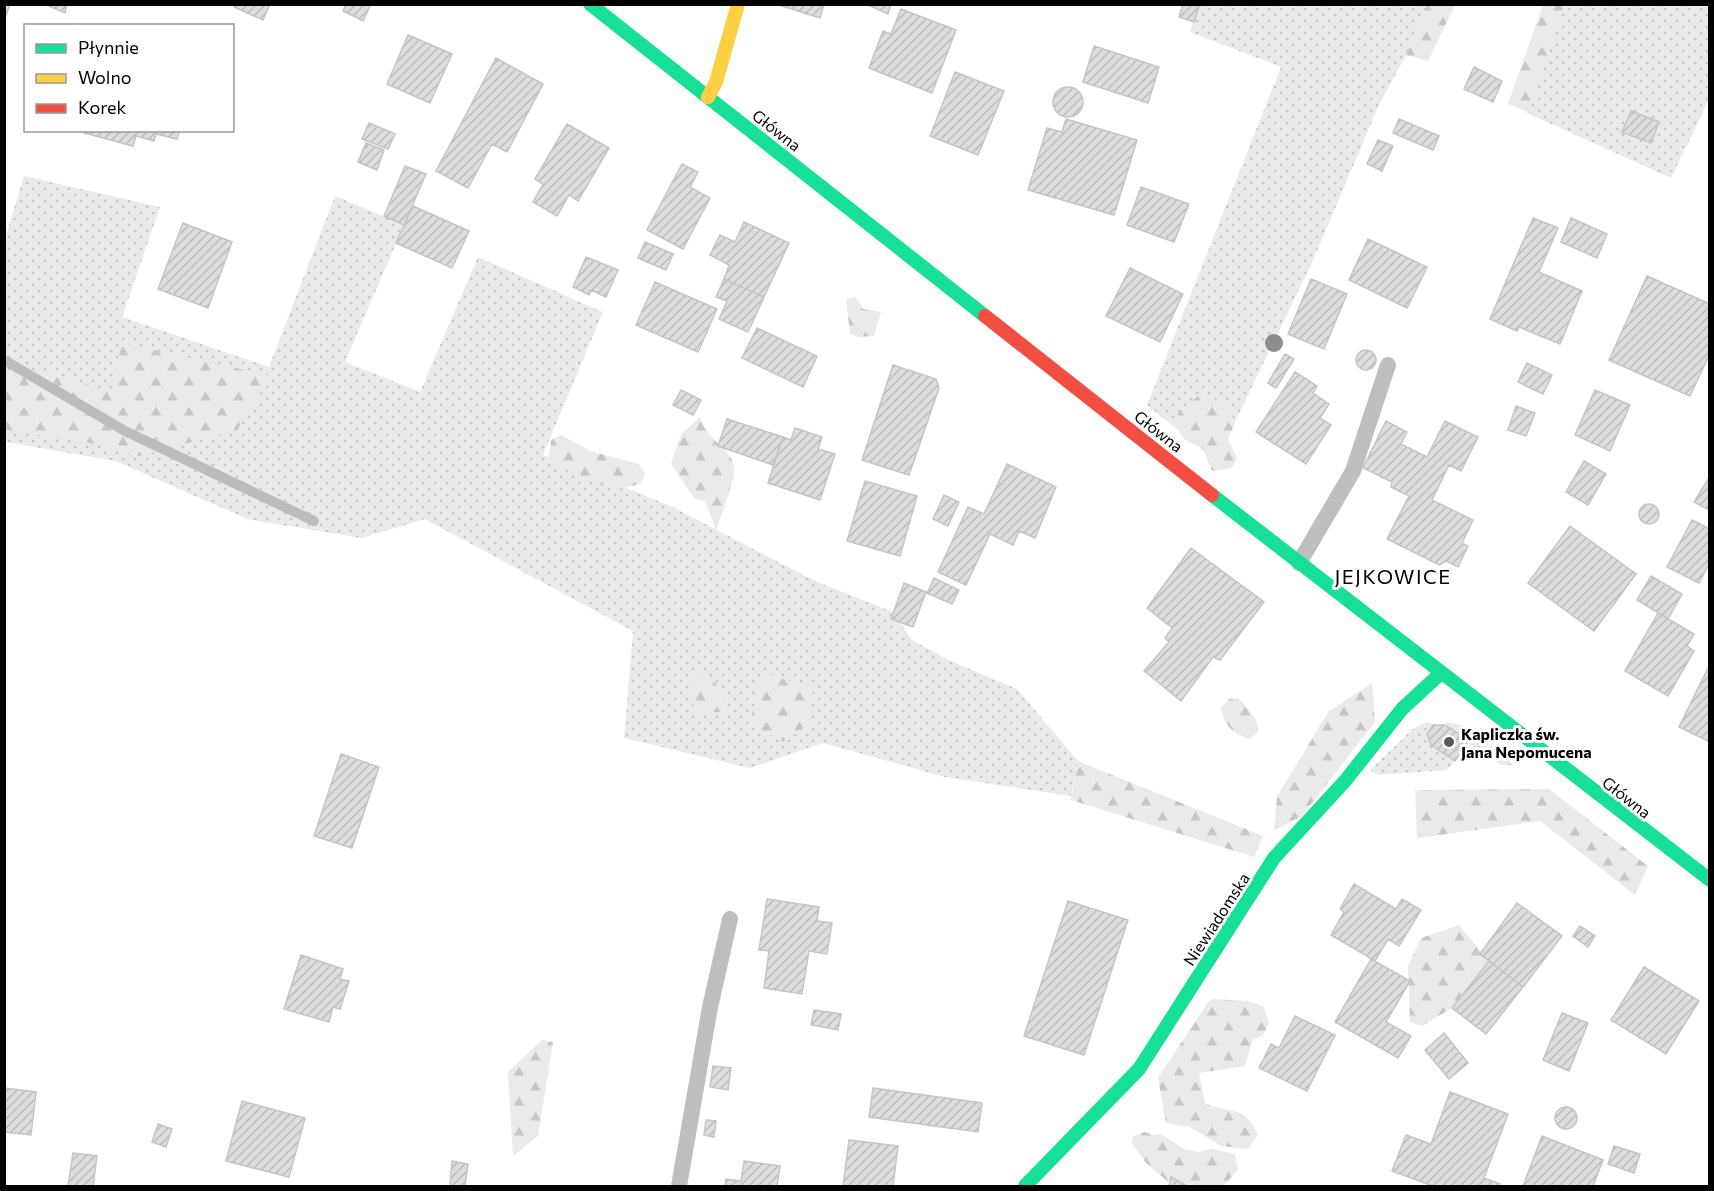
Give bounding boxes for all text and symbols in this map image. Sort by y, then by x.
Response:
legend [24,24,234,132]
text: Płynnie [78,36,139,58]
text: Wolno [78,66,132,88]
text: Korek [78,96,127,118]
street label: Główna [749,105,805,155]
street label: Główna [1131,406,1187,456]
district label: JEJKOWICE [1334,564,1452,588]
place label: Kapliczka św. Jana Nepomucena [1461,724,1592,761]
marker: Kapliczka św. Jana Nepomucena [1442,735,1456,749]
street label: Główna [1599,772,1655,822]
street label: Niewiadomska [1179,869,1253,969]

